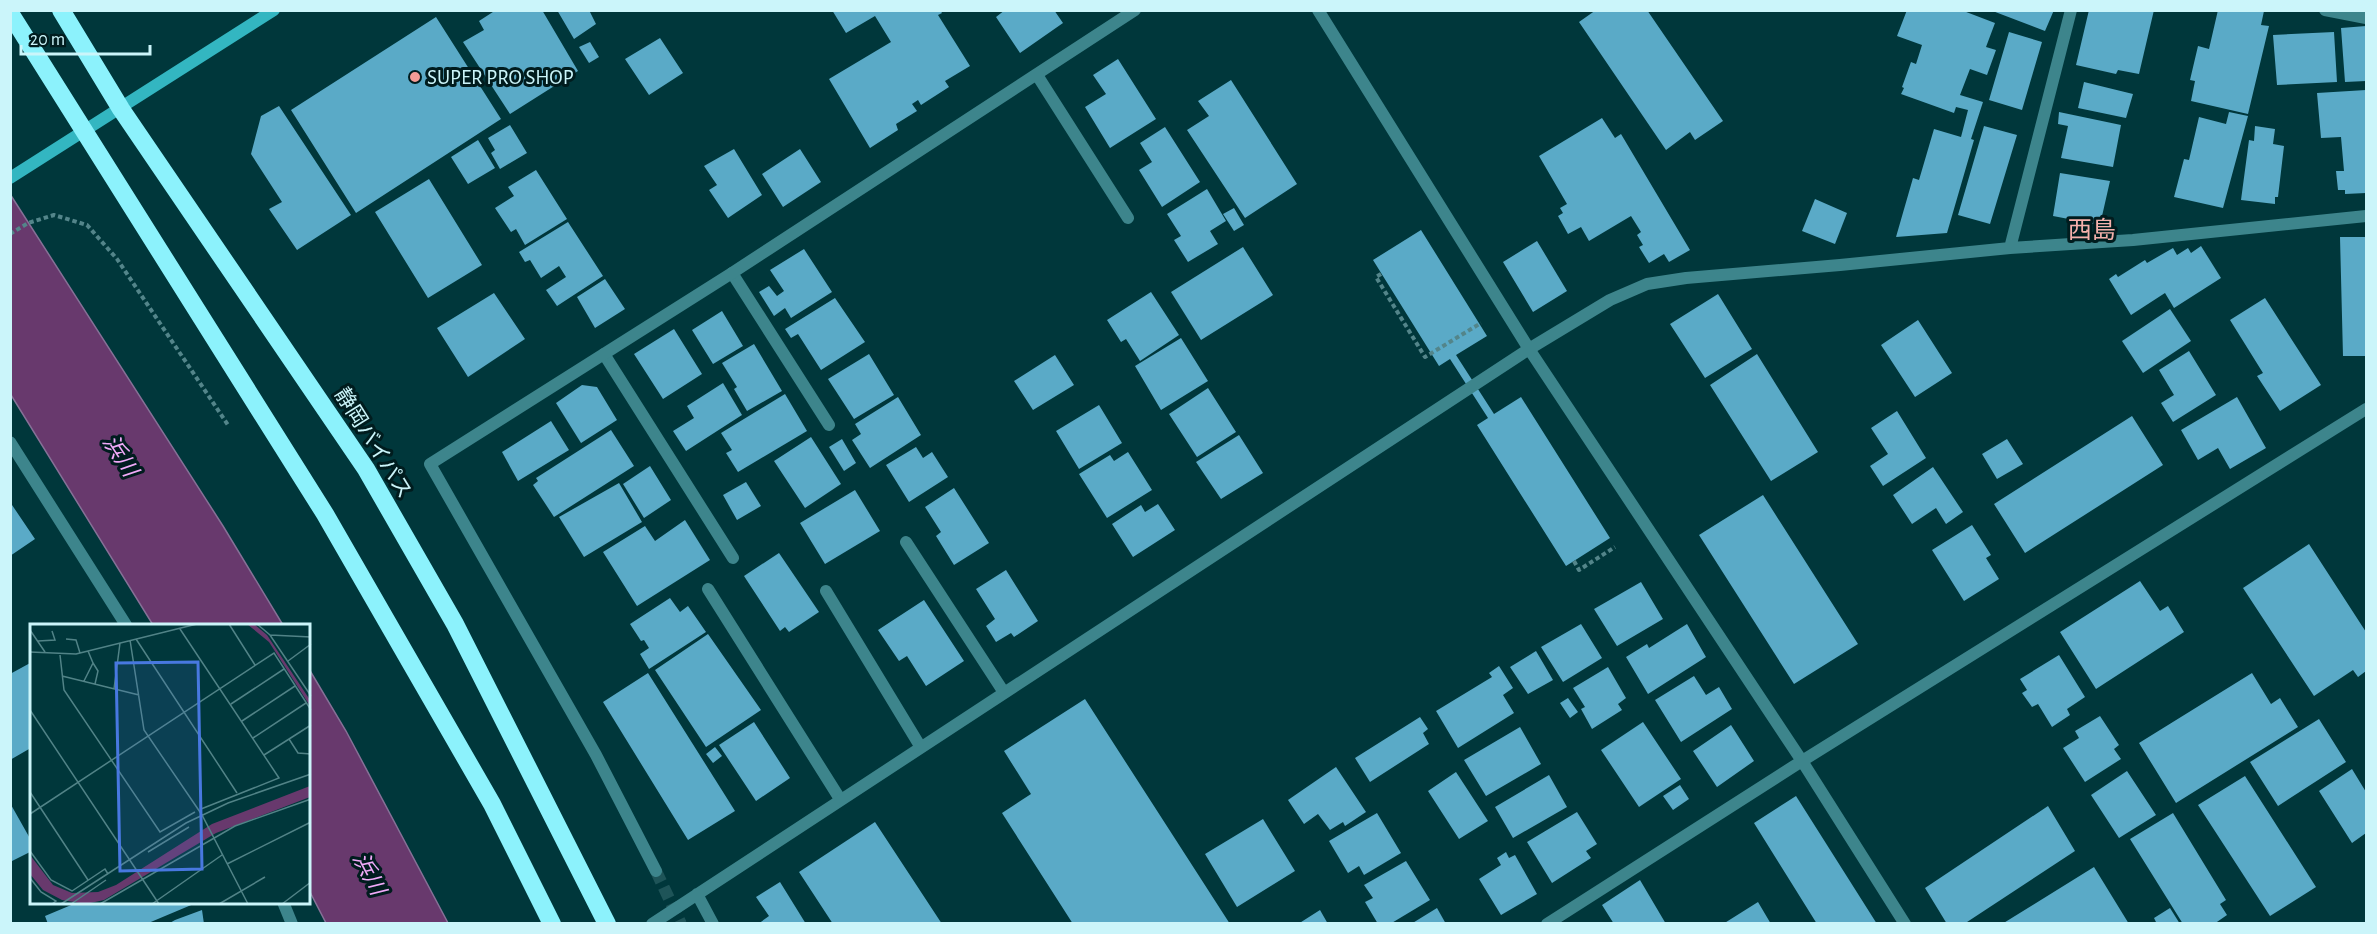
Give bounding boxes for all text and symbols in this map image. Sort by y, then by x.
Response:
scale bar [21,18,150,56]
text: 20 m [30,31,65,49]
place label: SUPER PRO SHOP [427,67,574,88]
marker: SUPER PRO SHOP [408,70,422,84]
district label: 西島 [2068,217,2116,243]
street label: 静岡バイパス [331,384,416,502]
water label: 浜川 [99,431,143,482]
inset map [30,624,310,904]
water label: 浜川 [349,849,391,900]

